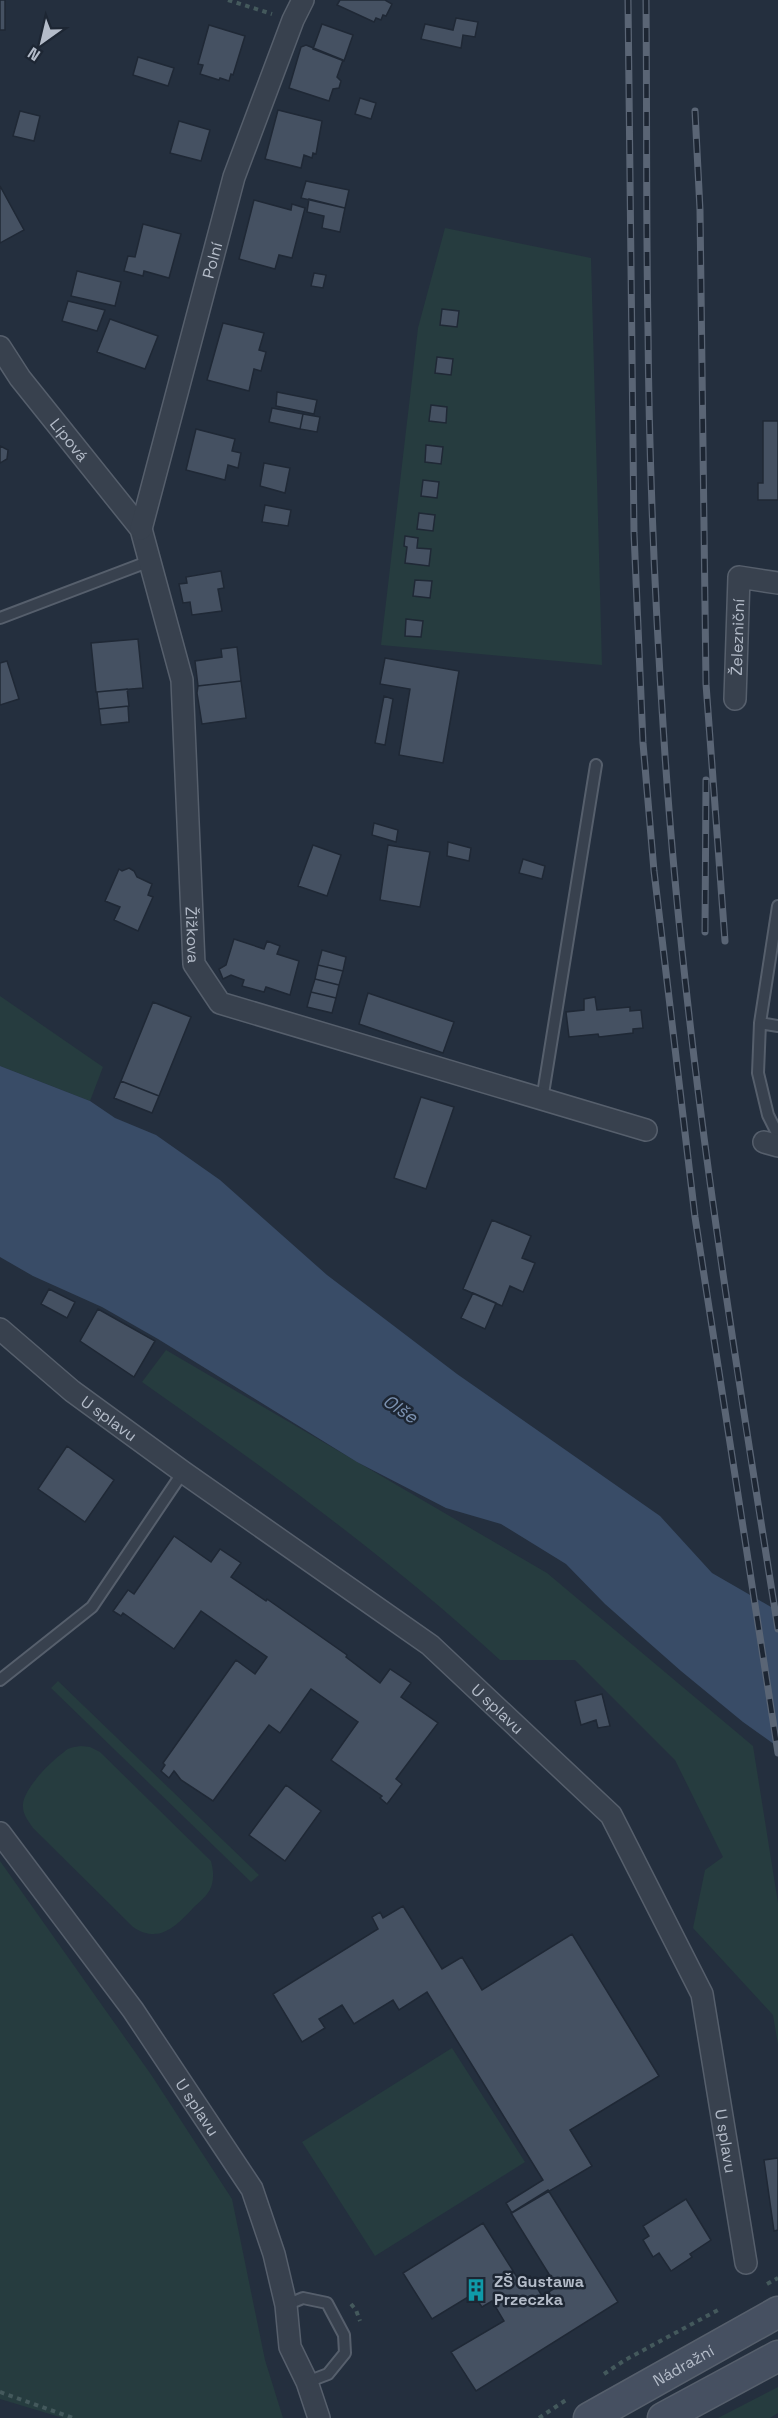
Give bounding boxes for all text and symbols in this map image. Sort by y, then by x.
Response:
north arrow [12,12,72,72]
text: N [24,42,44,66]
street label: Polní [198,240,227,281]
street label: Lípová [45,414,93,466]
street label: Železniční [726,598,749,676]
street label: Žižkova [181,906,204,964]
water label: Olše [379,1389,423,1429]
street label: U splavu [77,1391,141,1446]
street label: U splavu [467,1679,528,1739]
street label: U splavu [170,2075,224,2140]
street label: U splavu [710,2107,741,2175]
place label: ZŠ Gustawa Przeczka [494,2271,584,2310]
building icon: ZŠ Gustawa Przeczka [463,2277,489,2303]
street label: Nádražní [649,2340,718,2391]

